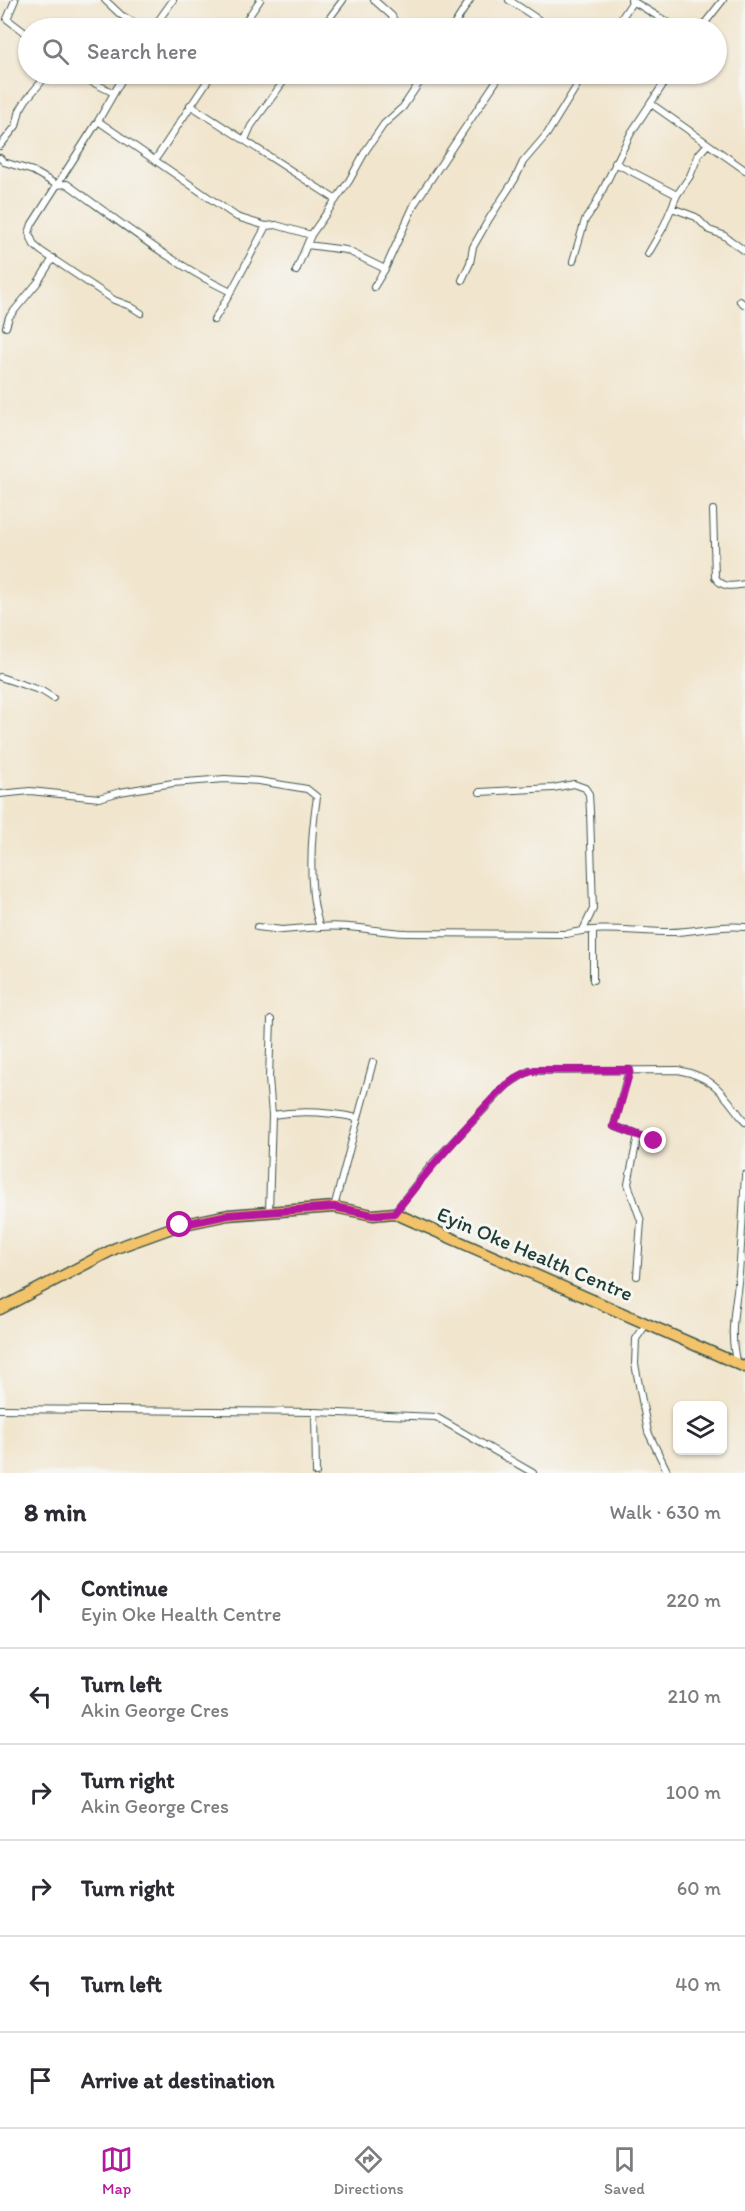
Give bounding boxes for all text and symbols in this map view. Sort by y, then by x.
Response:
search box [18,18,727,84]
icon: search [39,35,72,68]
text: Search here [87,38,197,65]
route end [640,1127,666,1153]
street label: Eyin Oke Health Centre [433,1201,637,1306]
route start [166,1211,192,1237]
map controls [673,1401,727,1455]
button: layers [673,1401,727,1455]
text: 8 min [24,1496,86,1528]
text: Walk · 630 m [609,1500,721,1524]
text: Continue [81,1575,168,1602]
icon: ahead [24,1584,57,1617]
text: 220 m [666,1588,721,1612]
text: Eyin Oke Health Centre [81,1602,281,1626]
text: Turn left [81,1671,162,1698]
icon: left [24,1680,57,1713]
text: 210 m [668,1684,721,1708]
text: Akin George Cres [81,1698,229,1722]
text: Turn right [81,1767,175,1794]
icon: right [24,1776,57,1809]
text: 100 m [666,1780,721,1804]
text: Akin George Cres [81,1794,229,1818]
icon: right [24,1872,57,1905]
text: Turn right [81,1875,175,1902]
text: 60 m [677,1876,721,1900]
icon: left [24,1968,57,2001]
text: Turn left [81,1971,162,1998]
text: 40 m [675,1972,721,1996]
icon: arrive [24,2064,57,2097]
text: Arrive at destination [81,2067,275,2094]
tab: Map [100,2143,133,2198]
tab: Directions [333,2143,404,2198]
tab: Saved [604,2143,645,2198]

